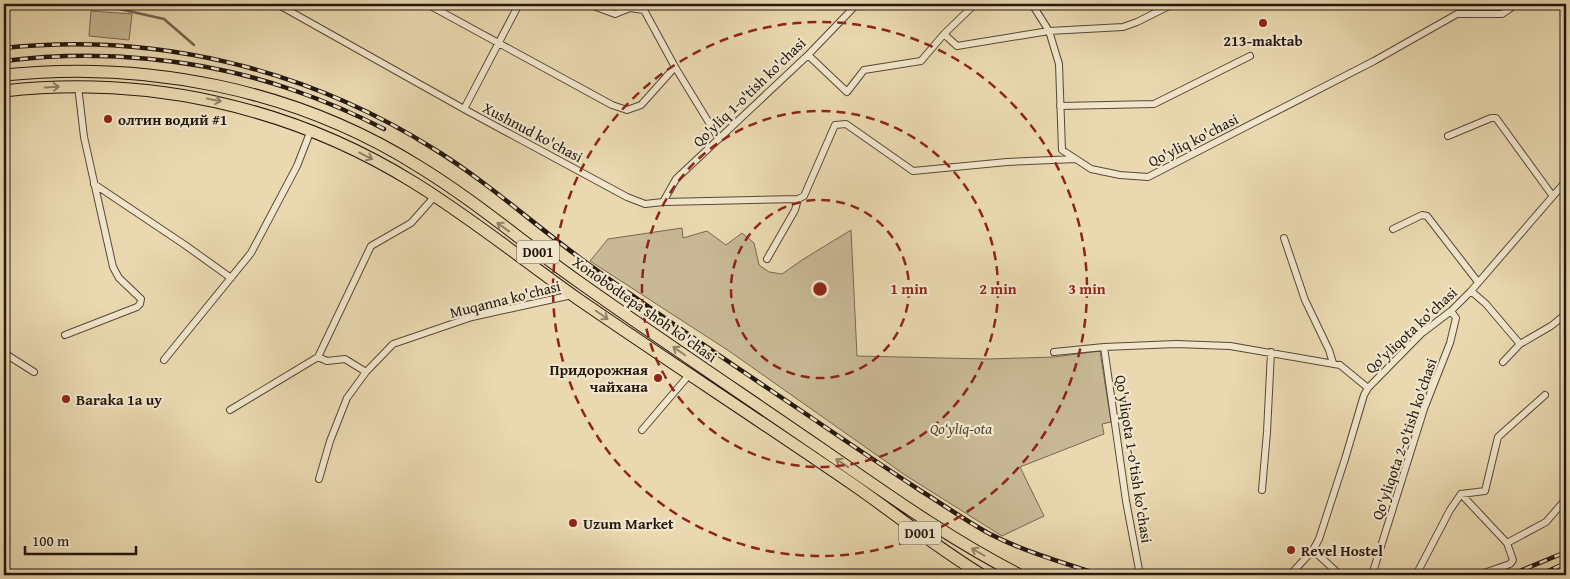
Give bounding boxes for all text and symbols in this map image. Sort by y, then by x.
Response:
marker: 213-maktab [1257,17,1269,29]
place label: 213-maktab [1223,30,1303,51]
street label: Qo'yliq 1-o'tish ko'chasi [688,32,810,152]
one-way arrow [44,82,60,91]
one-way arrow [205,96,221,105]
street label: Xushnud ko'chasi [479,97,587,167]
street label: Qo'yliq ko'chasi [1144,108,1242,172]
place label: олтин водий #1 [118,109,227,130]
marker: олтин водий #1 [102,113,114,125]
one-way arrow [358,151,373,161]
one-way arrow [497,222,511,232]
road number: D001 [517,240,559,264]
street label: Xonobodtepa shoh ko'chasi [569,251,721,367]
street label: Muqanna ko'chasi [447,275,563,323]
text: 1 min [890,278,928,299]
text: 2 min [979,278,1017,299]
text: 3 min [1068,278,1106,299]
centre of rings [811,280,829,298]
street label: Qo'yliqota ko'chasi [1360,282,1462,378]
one-way arrow [595,310,609,320]
one-way arrow [672,346,686,356]
street label: Qo'yliqota 2-o'tish ko'chasi [1366,355,1442,523]
place label: Придорожная чайхана [549,359,648,397]
marker: Придорожная чайхана [652,372,664,384]
street label: Qo'yliqota 1-o'tish ko'chasi [1110,374,1158,544]
place label: Baraka 1a uy [76,389,162,410]
marker: Baraka 1a uy [60,393,72,405]
park label: Qo‘yliq-ota [930,418,992,439]
one-way arrow [835,458,849,468]
place label: Uzum Market [583,513,674,534]
marker: Uzum Market [567,517,579,529]
road number: D001 [899,522,941,544]
scale bar [25,524,136,556]
text: 100 m [32,530,70,551]
place label: Revel Hostel [1301,540,1383,561]
marker: Revel Hostel [1285,544,1297,556]
one-way arrow [970,547,985,557]

